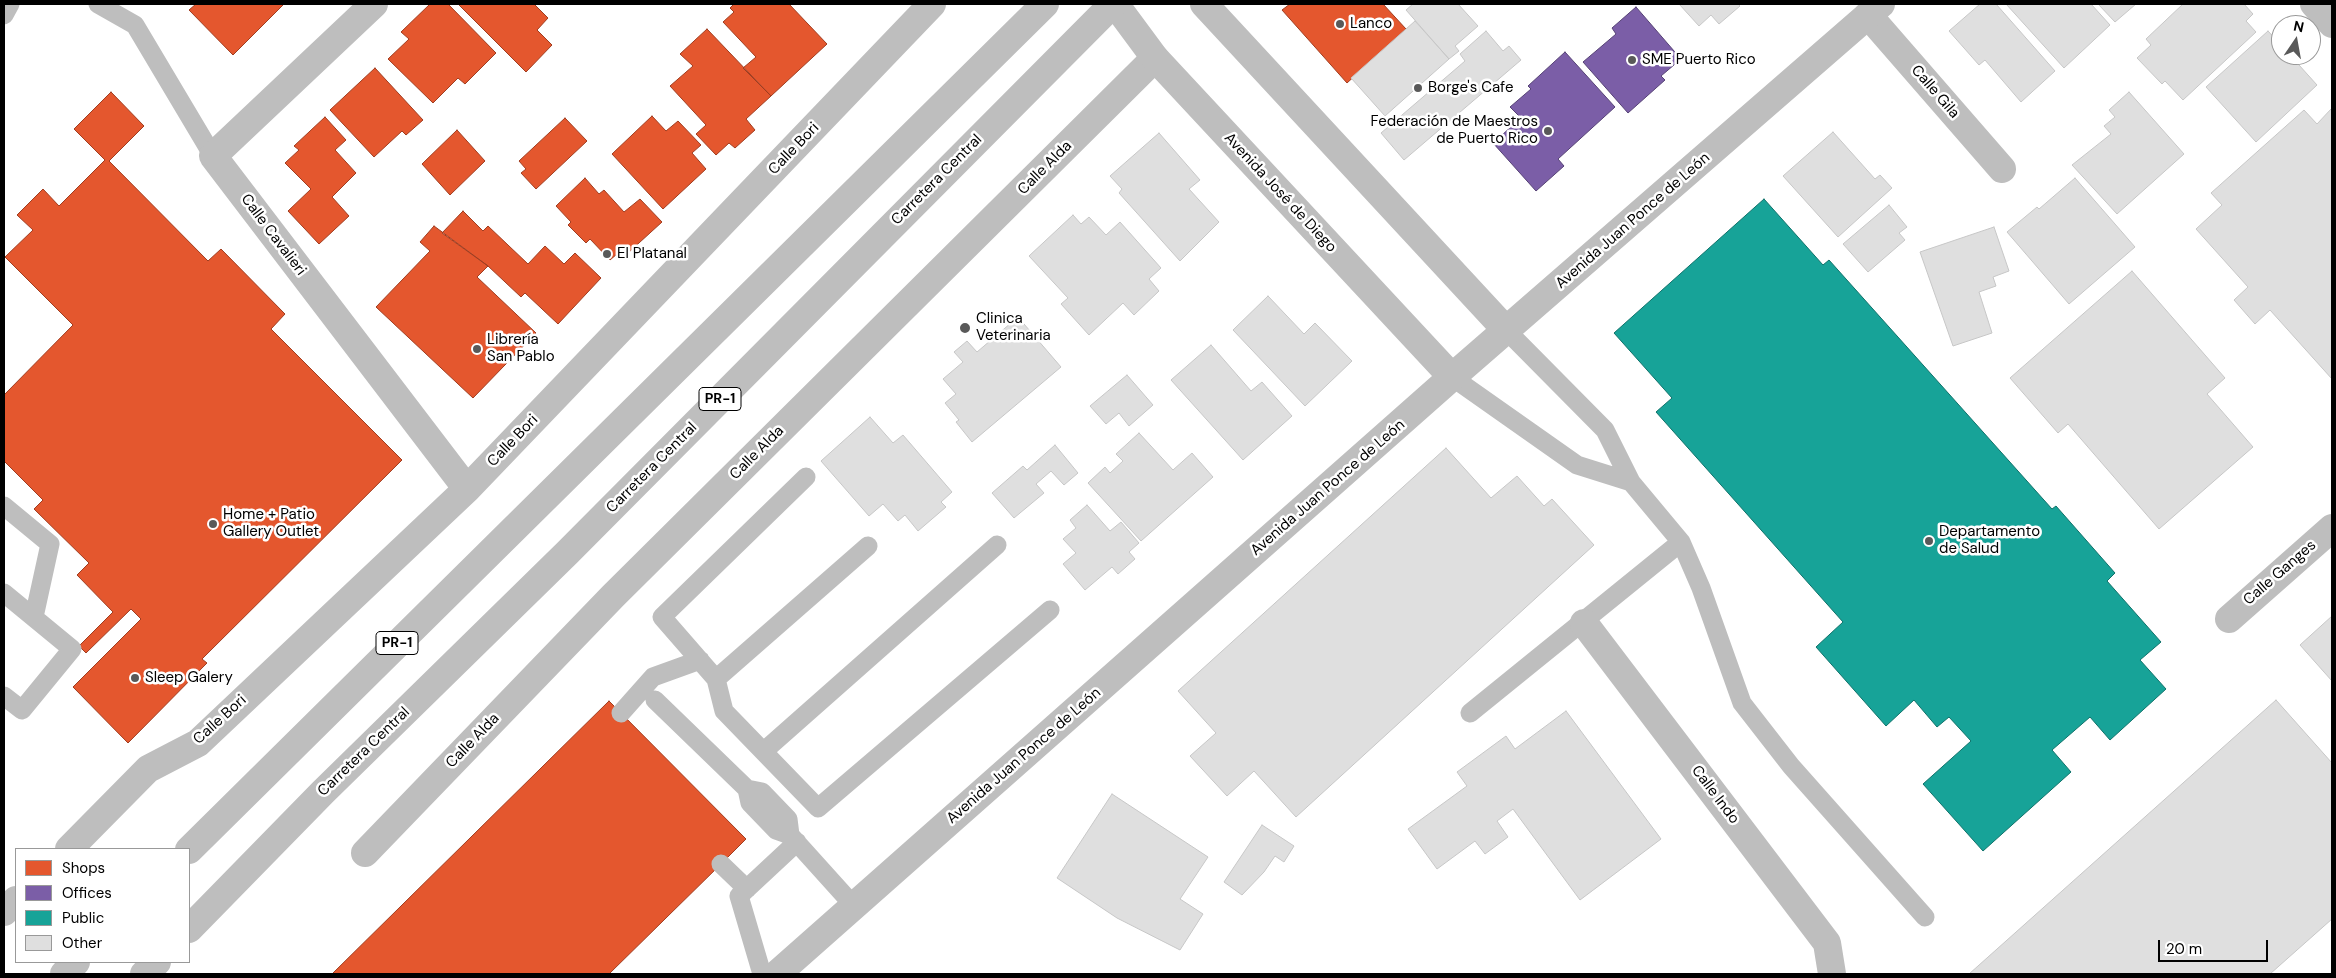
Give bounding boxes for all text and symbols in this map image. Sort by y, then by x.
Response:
place label: Lanco [1350,15,1392,33]
north arrow [2271,15,2321,65]
text: N [2292,16,2306,36]
marker: Lanco [1334,18,1346,30]
place label: SME Puerto Rico [1642,51,1756,69]
marker: SME Puerto Rico [1626,54,1638,66]
street label: Calle Gila [1907,62,1963,122]
place label: Borge's Cafe [1428,79,1513,97]
marker: Borge's Cafe [1412,82,1424,94]
place label: Federación de Maestros de Puerto Rico [1370,113,1538,148]
street label: Calle Bori [765,119,823,179]
marker: Federación de Maestros de Puerto Rico [1542,125,1554,137]
street label: Avenida José de Diego [1220,130,1340,256]
street label: Carretera Central [888,131,986,229]
street label: Calle Alda [1014,137,1076,199]
street label: Avenida Juan Ponce de León [1552,149,1714,293]
street label: Calle Cavalieri [237,191,309,279]
place label: El Platanal [617,245,687,263]
marker: El Platanal [601,248,613,260]
place label: Clinica Veterinaria [976,310,1051,345]
marker: Clinica Veterinaria [958,321,972,335]
place label: Librería San Pablo [487,331,555,366]
marker: Librería San Pablo [471,343,483,355]
road number: PR-1 [699,388,741,410]
street label: Calle Bori [484,411,542,471]
street label: Avenida Juan Ponce de León [1247,416,1409,560]
street label: Carretera Central [603,419,701,517]
street label: Calle Alda [726,422,788,484]
place label: Home + Patio Gallery Outlet [223,506,319,541]
marker: Home + Patio Gallery Outlet [207,518,219,530]
place label: Departamento de Salud [1939,523,2040,558]
marker: Departamento de Salud [1923,535,1935,547]
street label: Calle Ganges [2240,537,2320,609]
road number: PR-1 [376,632,418,654]
place label: Sleep Galery [145,669,233,687]
marker: Sleep Galery [129,672,141,684]
street label: Avenida Juan Ponce de León [943,684,1105,828]
street label: Calle Bori [190,691,250,749]
street label: Carretera Central [314,704,414,800]
street label: Calle Alda [443,710,503,772]
street label: Calle Indo [1687,762,1743,828]
legend [15,848,190,963]
text: Shops [62,858,105,878]
text: Offices [62,883,112,903]
text: Public [62,908,104,928]
scale bar [2161,930,2271,962]
text: Other [62,933,102,953]
text: 20 m [2166,939,2202,959]

